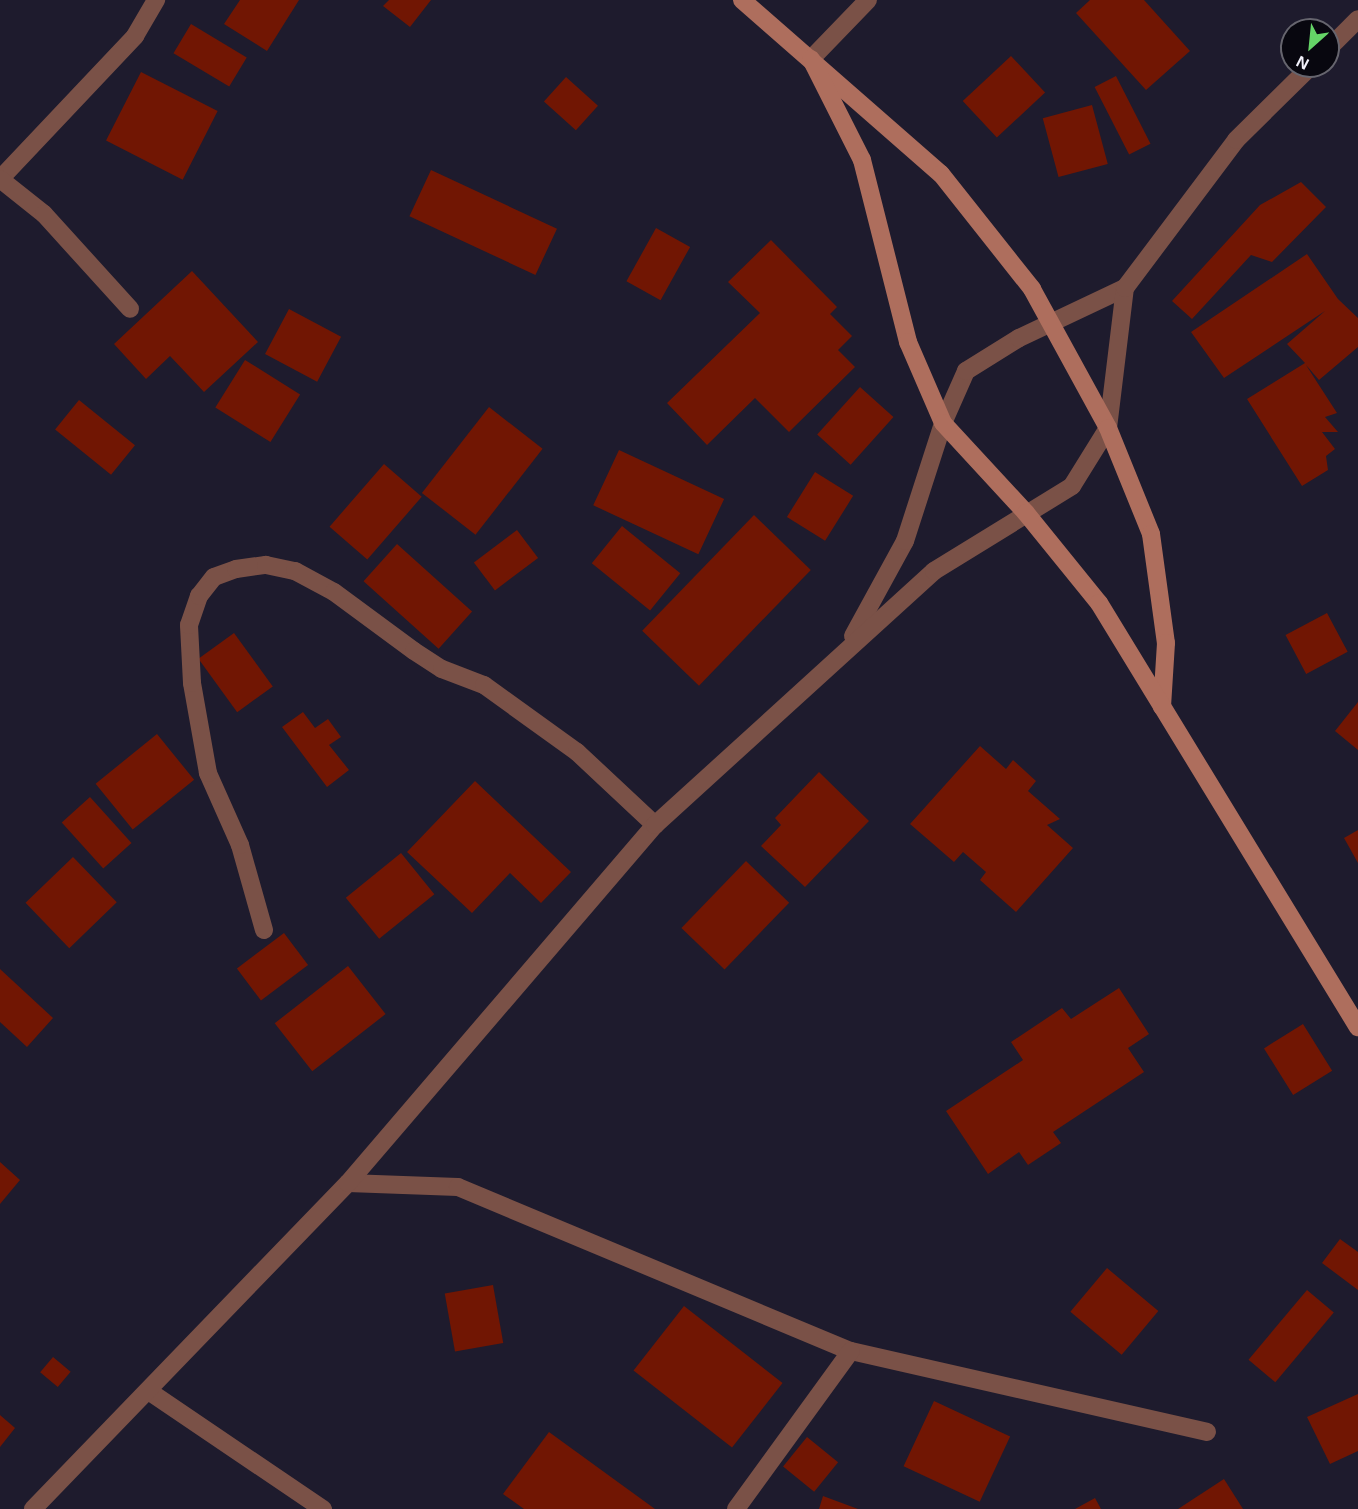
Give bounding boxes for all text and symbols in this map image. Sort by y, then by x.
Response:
north arrow [1280,18,1340,78]
text: N [1293,53,1312,73]

